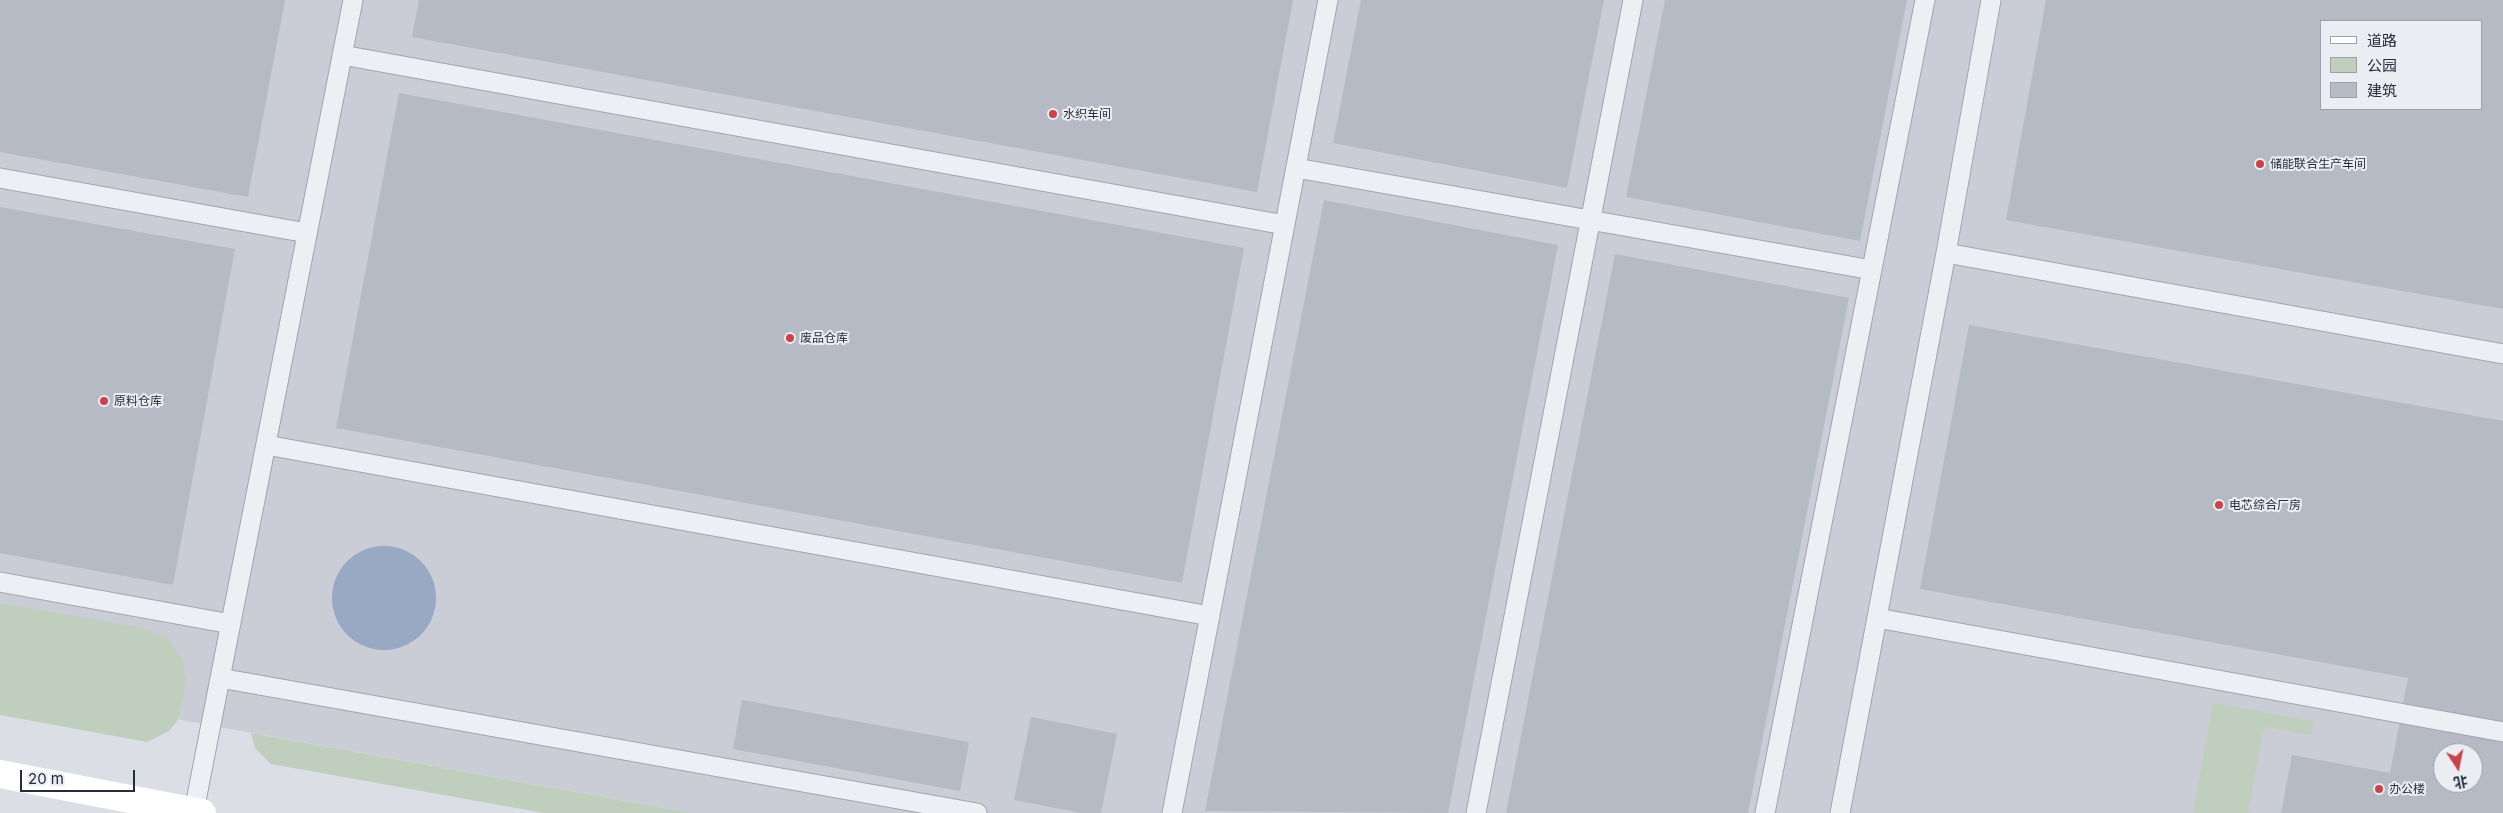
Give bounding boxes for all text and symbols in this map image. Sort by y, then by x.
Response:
legend [2320,20,2483,110]
text: 道路 [2367,31,2397,50]
text: 公园 [2367,56,2397,75]
text: 建筑 [2367,81,2397,100]
place label: 水织车间 [1063,107,1111,121]
marker: 水织车间 [1047,108,1059,120]
place label: 储能联合生产车间 [2270,157,2366,171]
marker: 储能联合生产车间 [2254,158,2266,170]
place label: 废品仓库 [800,331,848,345]
marker: 废品仓库 [784,332,796,344]
place label: 原料仓库 [114,394,162,408]
marker: 原料仓库 [98,395,110,407]
place label: 电芯综合厂房 [2229,498,2301,512]
marker: 电芯综合厂房 [2213,499,2225,511]
north arrow [2433,743,2483,793]
scale bar [22,760,138,792]
text: 20 m [28,769,64,788]
text: 北 [2452,773,2469,792]
place label: 办公楼 [2389,782,2425,796]
marker: 办公楼 [2373,783,2385,795]

